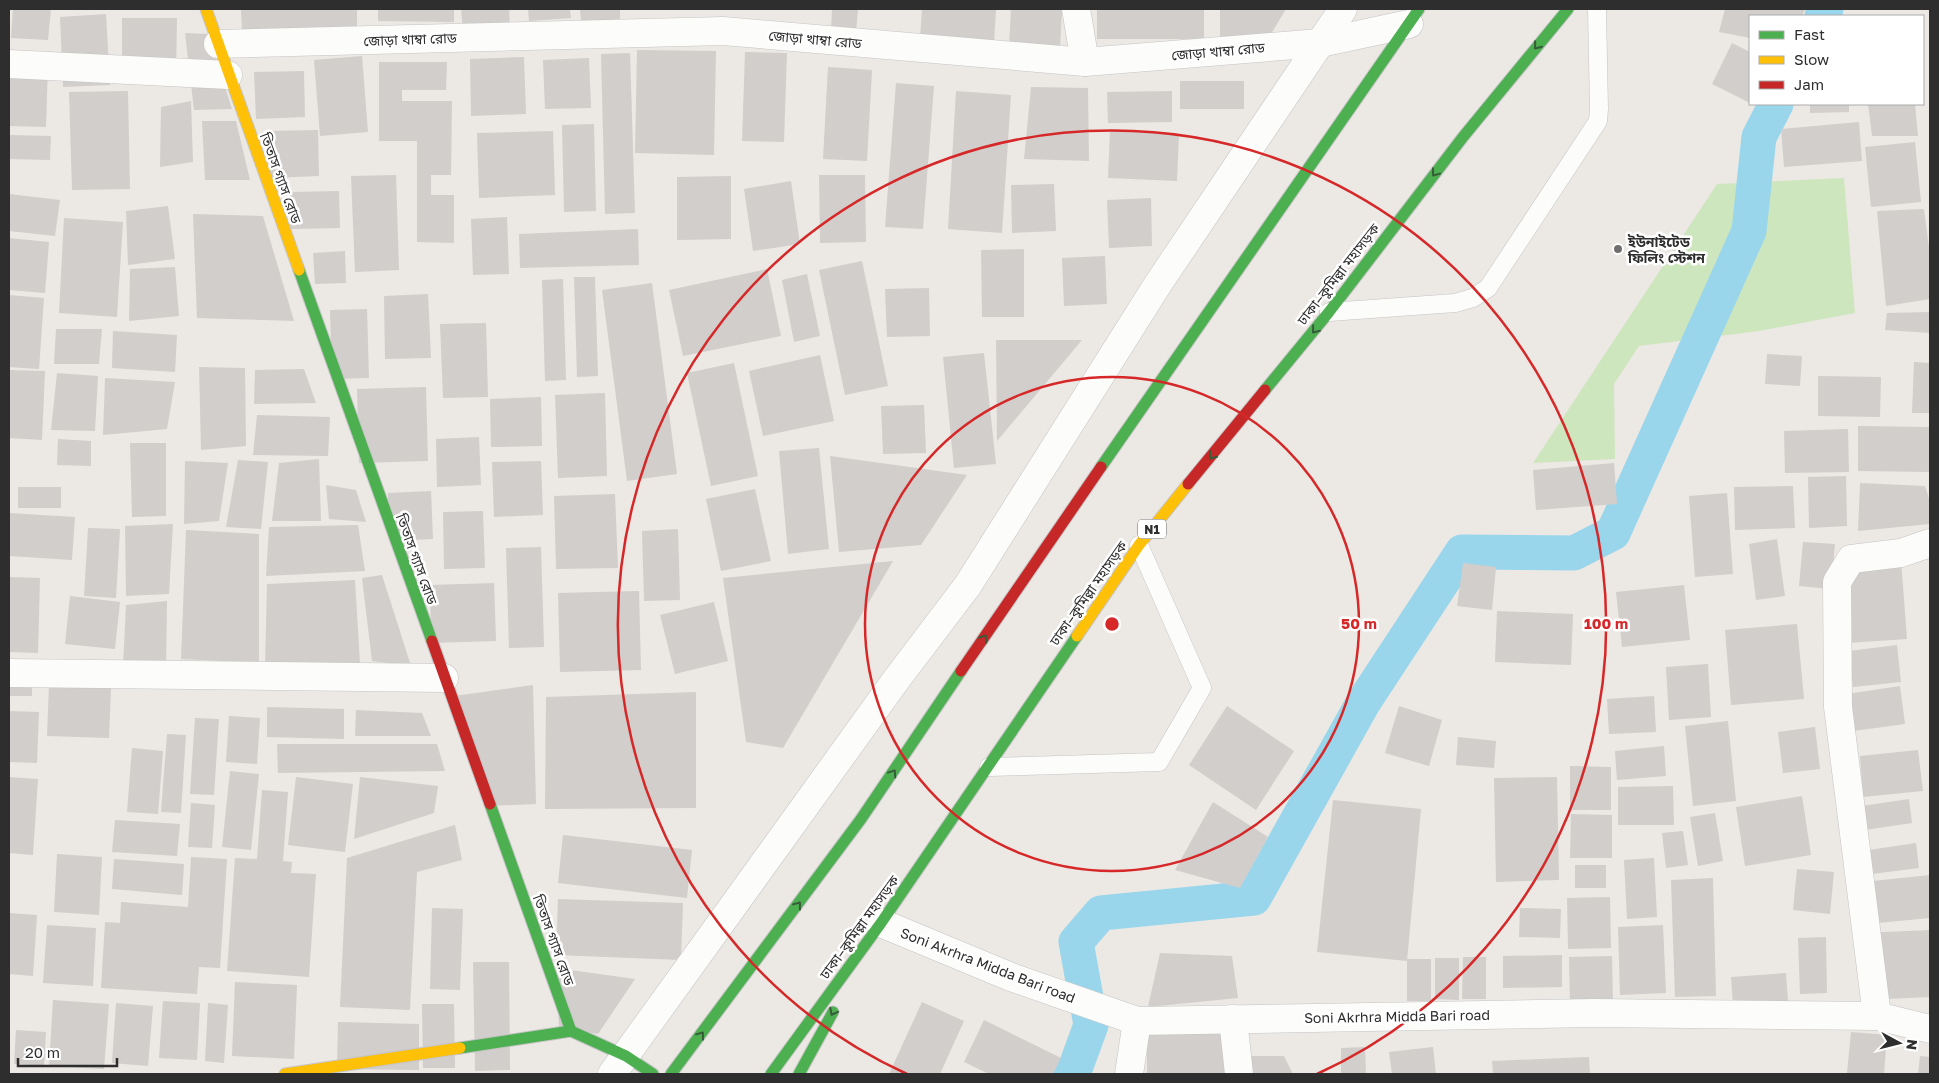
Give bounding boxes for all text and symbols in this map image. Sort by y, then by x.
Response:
legend [1749,15,1924,105]
text: Fast [1794,25,1825,43]
street label: জোড়া খাম্বা রোড [768,26,863,52]
street label: জোড়া খাম্বা রোড [363,29,458,49]
street label: জোড়া খাম্বা রোড [1171,38,1266,64]
one-way arrow [1533,41,1542,50]
text: Slow [1794,50,1829,68]
text: Jam [1794,75,1824,93]
street label: তিতাস গ্যাস রোড [256,129,306,227]
one-way arrow [1432,167,1441,177]
street label: ঢাকা–কুমিল্লা মহাসড়ক [1293,219,1384,329]
place label: ইউনাইটেড ফিলিং স্টেশন [1627,233,1705,266]
marker: ইউনাইটেড ফিলিং স্টেশন [1612,243,1624,255]
one-way arrow [1311,324,1320,333]
one-way arrow [1209,450,1218,459]
street label: তিতাস গ্যাস রোড [392,510,442,608]
road number: N1 [1138,520,1166,538]
street label: ঢাকা–কুমিল্লা মহাসড়ক [1045,537,1132,650]
text: 50 m [1341,614,1377,632]
text: 100 m [1584,614,1628,632]
centre of rings [1103,615,1121,633]
one-way arrow [978,635,987,644]
one-way arrow [886,769,896,778]
street label: ঢাকা–কুমিল্লা মহাসড়ক [815,871,903,983]
street label: তিতাস গ্যাস রোড [529,891,579,989]
one-way arrow [792,902,800,911]
street label: Soni Akrhra Midda Bari road [898,924,1078,1006]
street label: Soni Akrhra Midda Bari road [1304,1006,1490,1026]
one-way arrow [829,1007,839,1016]
north arrow [1874,1018,1924,1068]
one-way arrow [695,1032,703,1041]
scale bar [18,1036,116,1068]
text: N [1903,1038,1921,1051]
text: 20 m [25,1043,60,1061]

